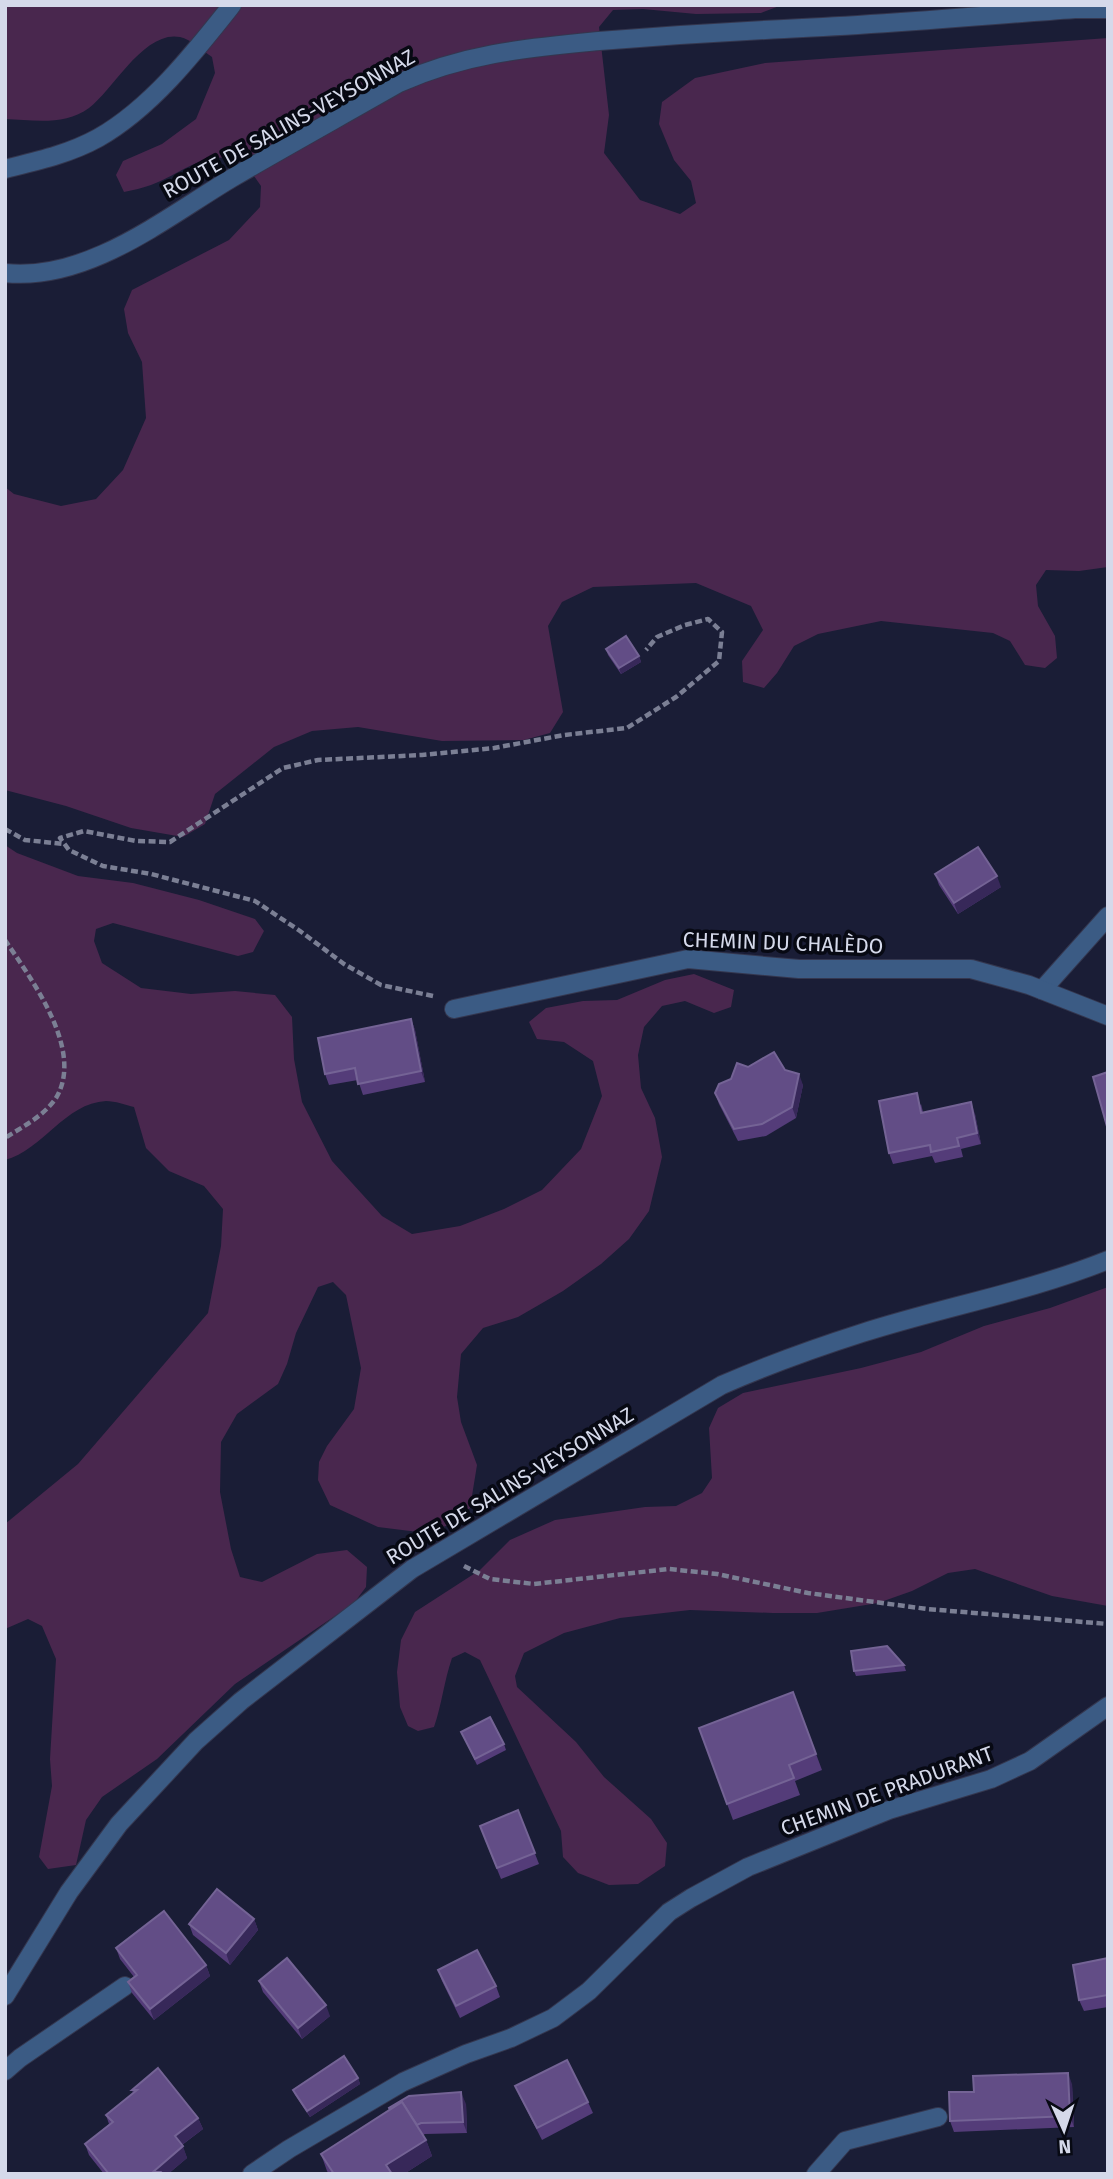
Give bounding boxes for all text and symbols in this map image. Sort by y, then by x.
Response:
street label: ROUTE DE SALINS-VEYSONNAZ [158,44,420,204]
street label: CHEMIN DU CHALÈDO [682,927,884,959]
street label: ROUTE DE SALINS-VEYSONNAZ [381,1402,639,1570]
street label: CHEMIN DE PRADURANT [777,1740,997,1842]
north arrow [1029,2095,1099,2165]
text: N [1058,2135,1072,2158]

